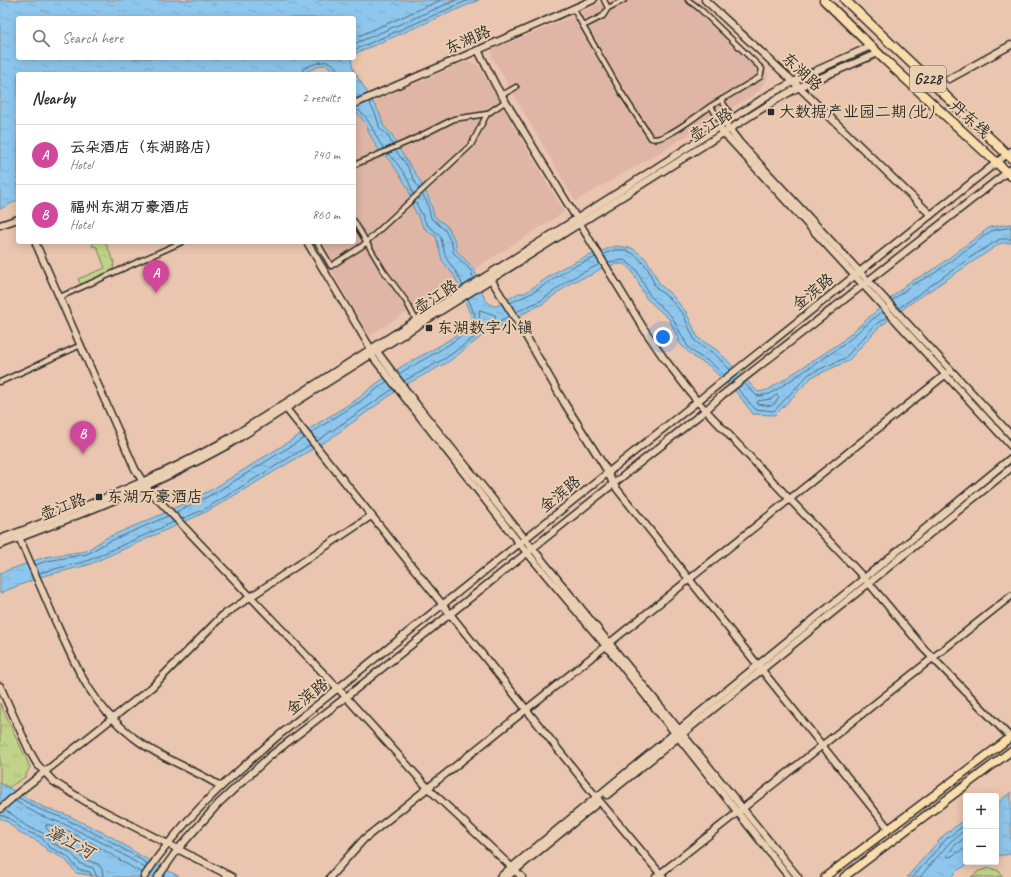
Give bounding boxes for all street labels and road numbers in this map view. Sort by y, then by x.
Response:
street label: 东湖路 [442,21,494,59]
street label: 东湖路 [778,48,826,96]
road number: G228 [910,66,946,92]
street label: 丹东线 [945,96,995,142]
street label: 壶江路 [685,104,737,146]
street label: 金滨路 [788,269,838,315]
street label: 壶江路 [410,276,462,318]
street label: 金滨路 [535,471,585,517]
street label: 壶江路 [37,489,89,525]
street label: 金滨路 [282,674,332,720]

